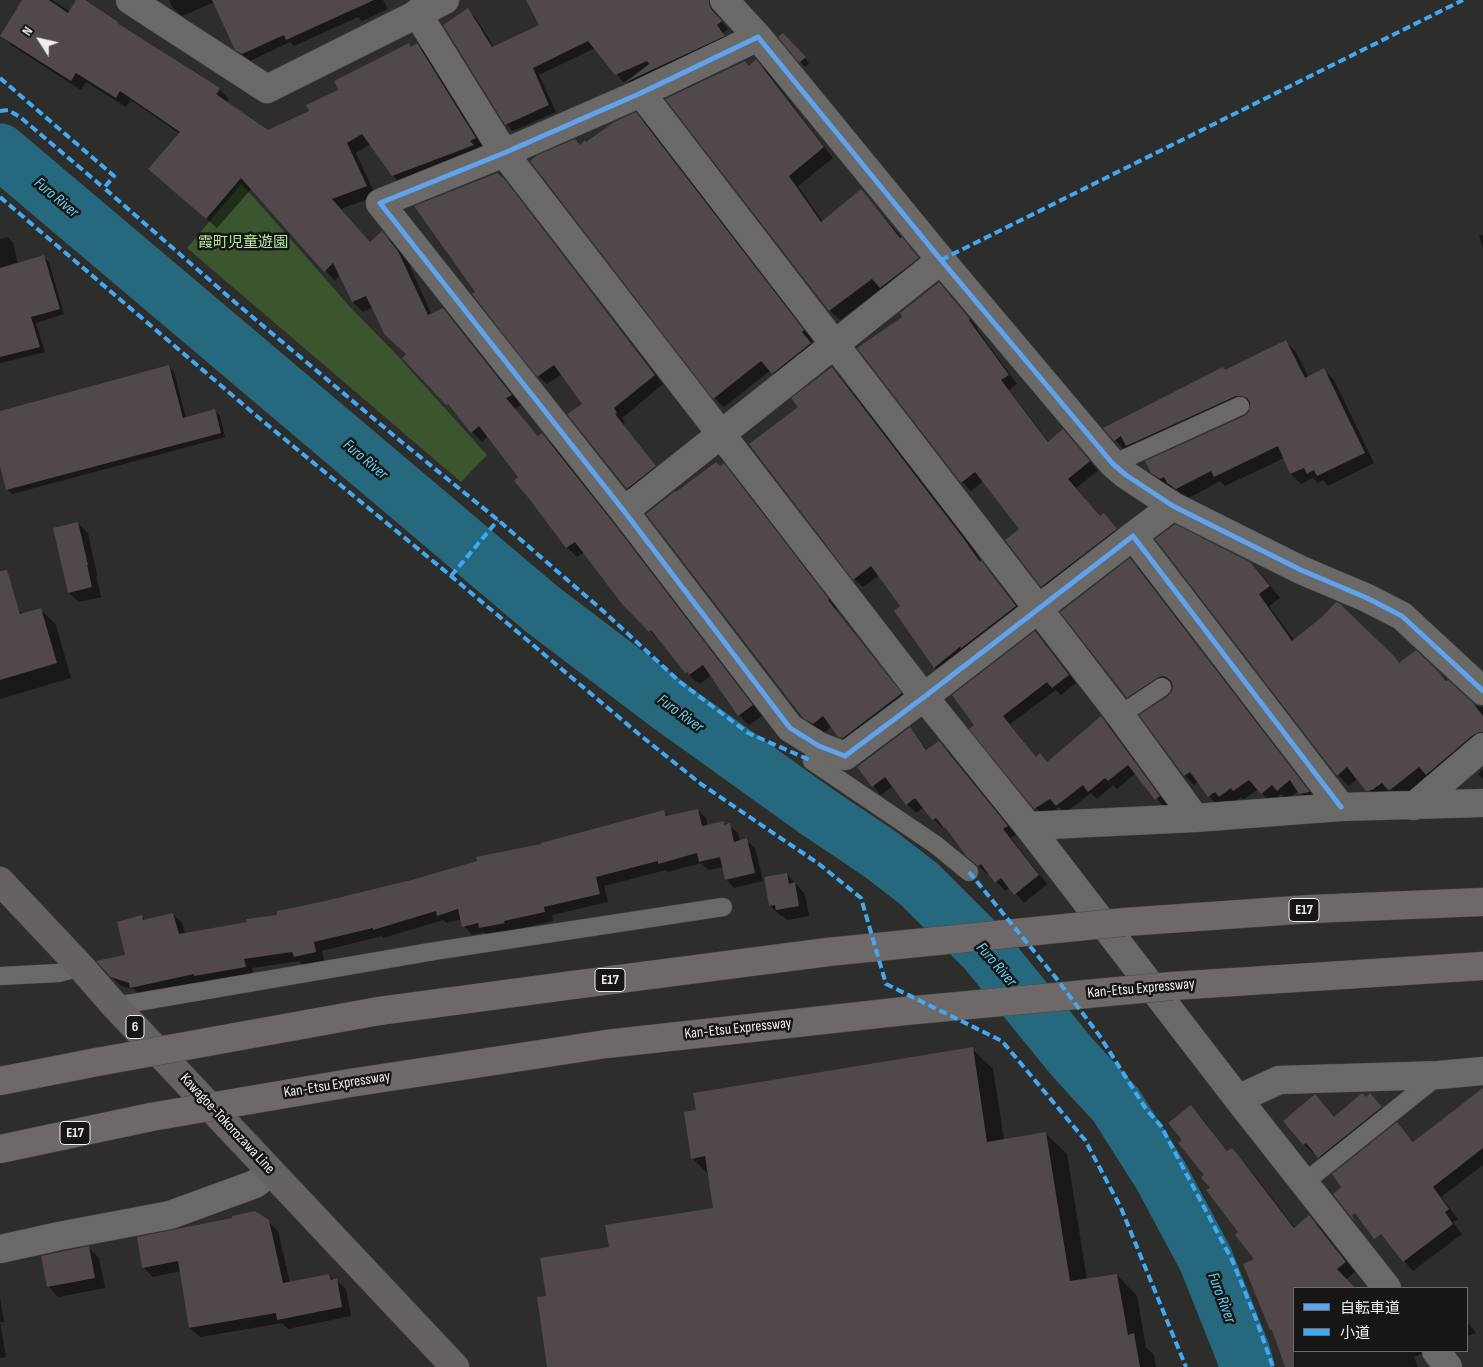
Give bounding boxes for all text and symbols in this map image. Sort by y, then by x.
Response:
north arrow [15,15,65,65]
text: N [18,23,36,39]
water label: Furo River [30,174,82,222]
park label: 霞町児童遊園 [198,234,288,252]
water label: Furo River [339,436,391,484]
water label: Furo River [653,691,707,737]
road number: E17 [1289,898,1319,922]
water label: Furo River [972,939,1020,991]
road number: E17 [595,968,625,992]
street label: Kan-Etsu Expressway [1087,975,1195,1003]
street label: Kan-Etsu Expressway [684,1014,792,1044]
road number: 6 [126,1016,144,1038]
street label: Kan-Etsu Expressway [282,1068,392,1102]
street label: Kawagoe-Tokorozawa Line [176,1070,278,1178]
road number: E17 [60,1122,90,1144]
water label: Furo River [1203,1270,1239,1326]
legend [1293,1287,1468,1352]
text: 自転車道 [1340,1299,1400,1318]
text: 小道 [1340,1324,1370,1343]

